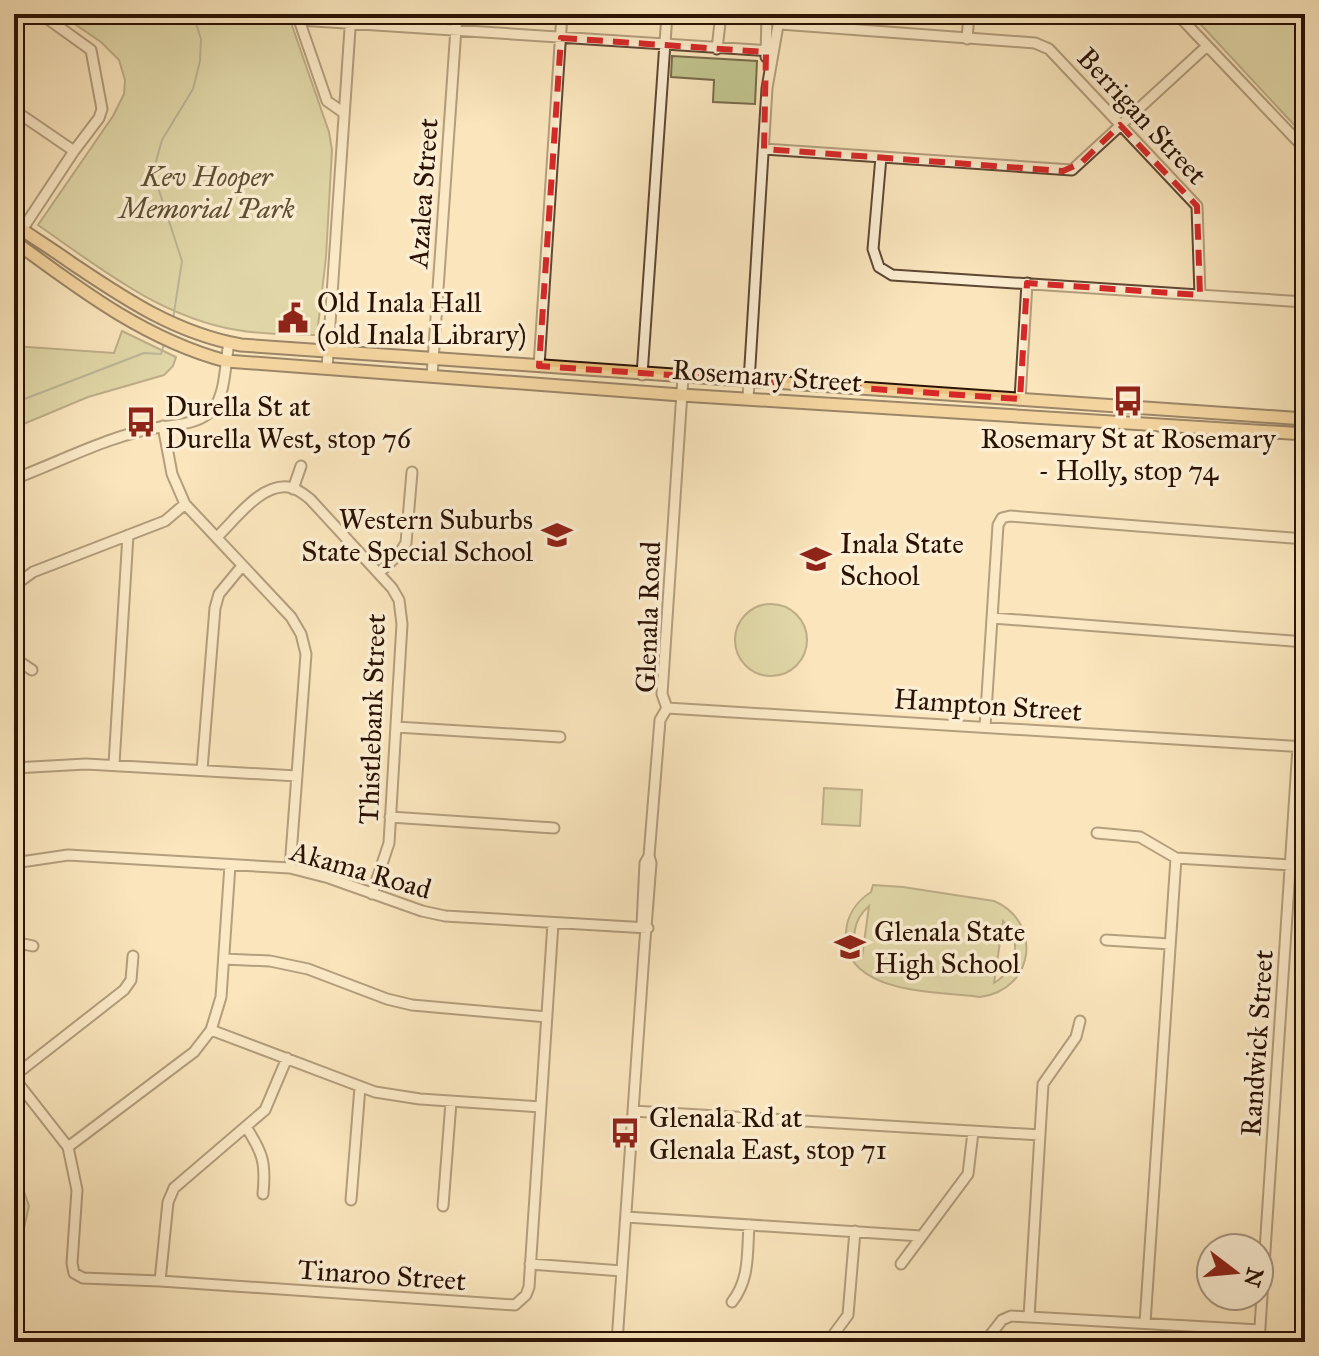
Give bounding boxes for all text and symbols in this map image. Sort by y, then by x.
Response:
street label: Berrigan Street [1070,40,1214,192]
street label: Azalea Street [400,117,446,270]
park label: Kev Hooper Memorial Park [116,159,295,226]
place label: Old Inala Hall (old Inala Library) [317,285,527,352]
public building icon: Old Inala Hall (old Inala Library) [276,301,310,335]
street label: Rosemary Street [671,352,863,400]
bus stop icon: Rosemary St at Rosemary - Holly, stop 74 [1111,384,1145,418]
place label: Durella St at Durella West, stop 76 [165,389,413,456]
bus stop icon: Durella St at Durella West, stop 76 [124,405,158,439]
place label: Rosemary St at Rosemary - Holly, stop 74 [980,421,1276,488]
place label: Western Suburbs State Special School [301,502,533,569]
school or university icon: Western Suburbs State Special School [540,518,574,552]
place label: Inala State School [840,526,964,593]
street label: Glenala Road [628,541,668,693]
school or university icon: Inala State School [799,542,833,576]
street label: Thistlebank Street [351,613,393,825]
street label: Hampton Street [893,681,1083,729]
street label: Akama Road [286,833,435,907]
place label: Glenala State High School [874,914,1025,981]
school or university icon: Glenala State High School [833,930,867,964]
street label: Randwick Street [1233,948,1281,1137]
place label: Glenala Rd at Glenala East, stop 71 [649,1100,887,1167]
bus stop icon: Glenala Rd at Glenala East, stop 71 [608,1116,642,1150]
north arrow [1195,1232,1275,1312]
street label: Tinaroo Street [297,1252,467,1298]
text: N [1238,1265,1269,1290]

